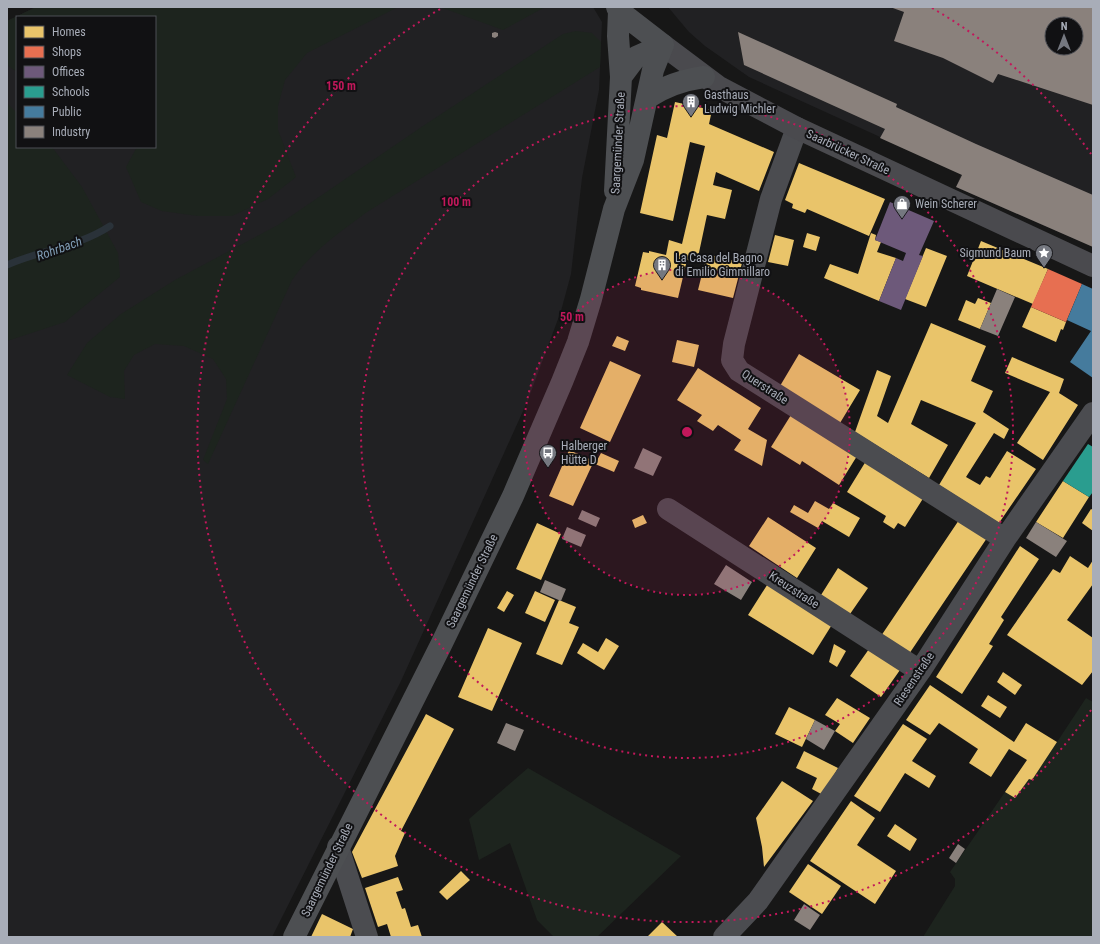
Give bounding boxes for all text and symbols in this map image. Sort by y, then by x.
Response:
legend [16,16,156,148]
north arrow [1044,16,1084,56]
text: N [1061,20,1068,33]
text: Homes [52,25,86,39]
text: Shops [52,45,81,59]
text: Offices [52,65,85,79]
text: 150 m [326,79,356,93]
text: Schools [52,85,90,99]
place label: Gasthaus Ludwig Michler [704,88,776,116]
street label: Saargemünder Straße [608,91,628,194]
building icon: Gasthaus Ludwig Michler [681,92,701,117]
text: Public [52,105,82,119]
text: Industry [52,125,90,139]
street label: Saarbrücker Straße [804,127,892,178]
shop icon: Wein Scherer [892,194,912,219]
text: 100 m [441,195,471,209]
place label: Wein Scherer [915,197,977,211]
water label: Rohrbach [34,233,84,264]
place icon: Sigmund Baum [1034,243,1054,268]
place label: Sigmund Baum [960,246,1031,260]
place label: La Casa del Bagno di Emilio Gimmillaro [675,251,770,279]
building icon: La Casa del Bagno di Emilio Gimmillaro [652,255,672,280]
text: 50 m [560,310,584,324]
street label: Querstraße [739,367,791,407]
centre of rings [680,425,694,439]
place label: Halberger Hütte D [561,439,608,467]
bus stop icon: Halberger Hütte D [538,443,558,468]
street label: Saargemünder Straße [443,532,501,630]
street label: Kreuzstraße [766,569,822,612]
street label: Riesenstraße [891,649,937,709]
street label: Saargemünder Straße [298,821,356,919]

